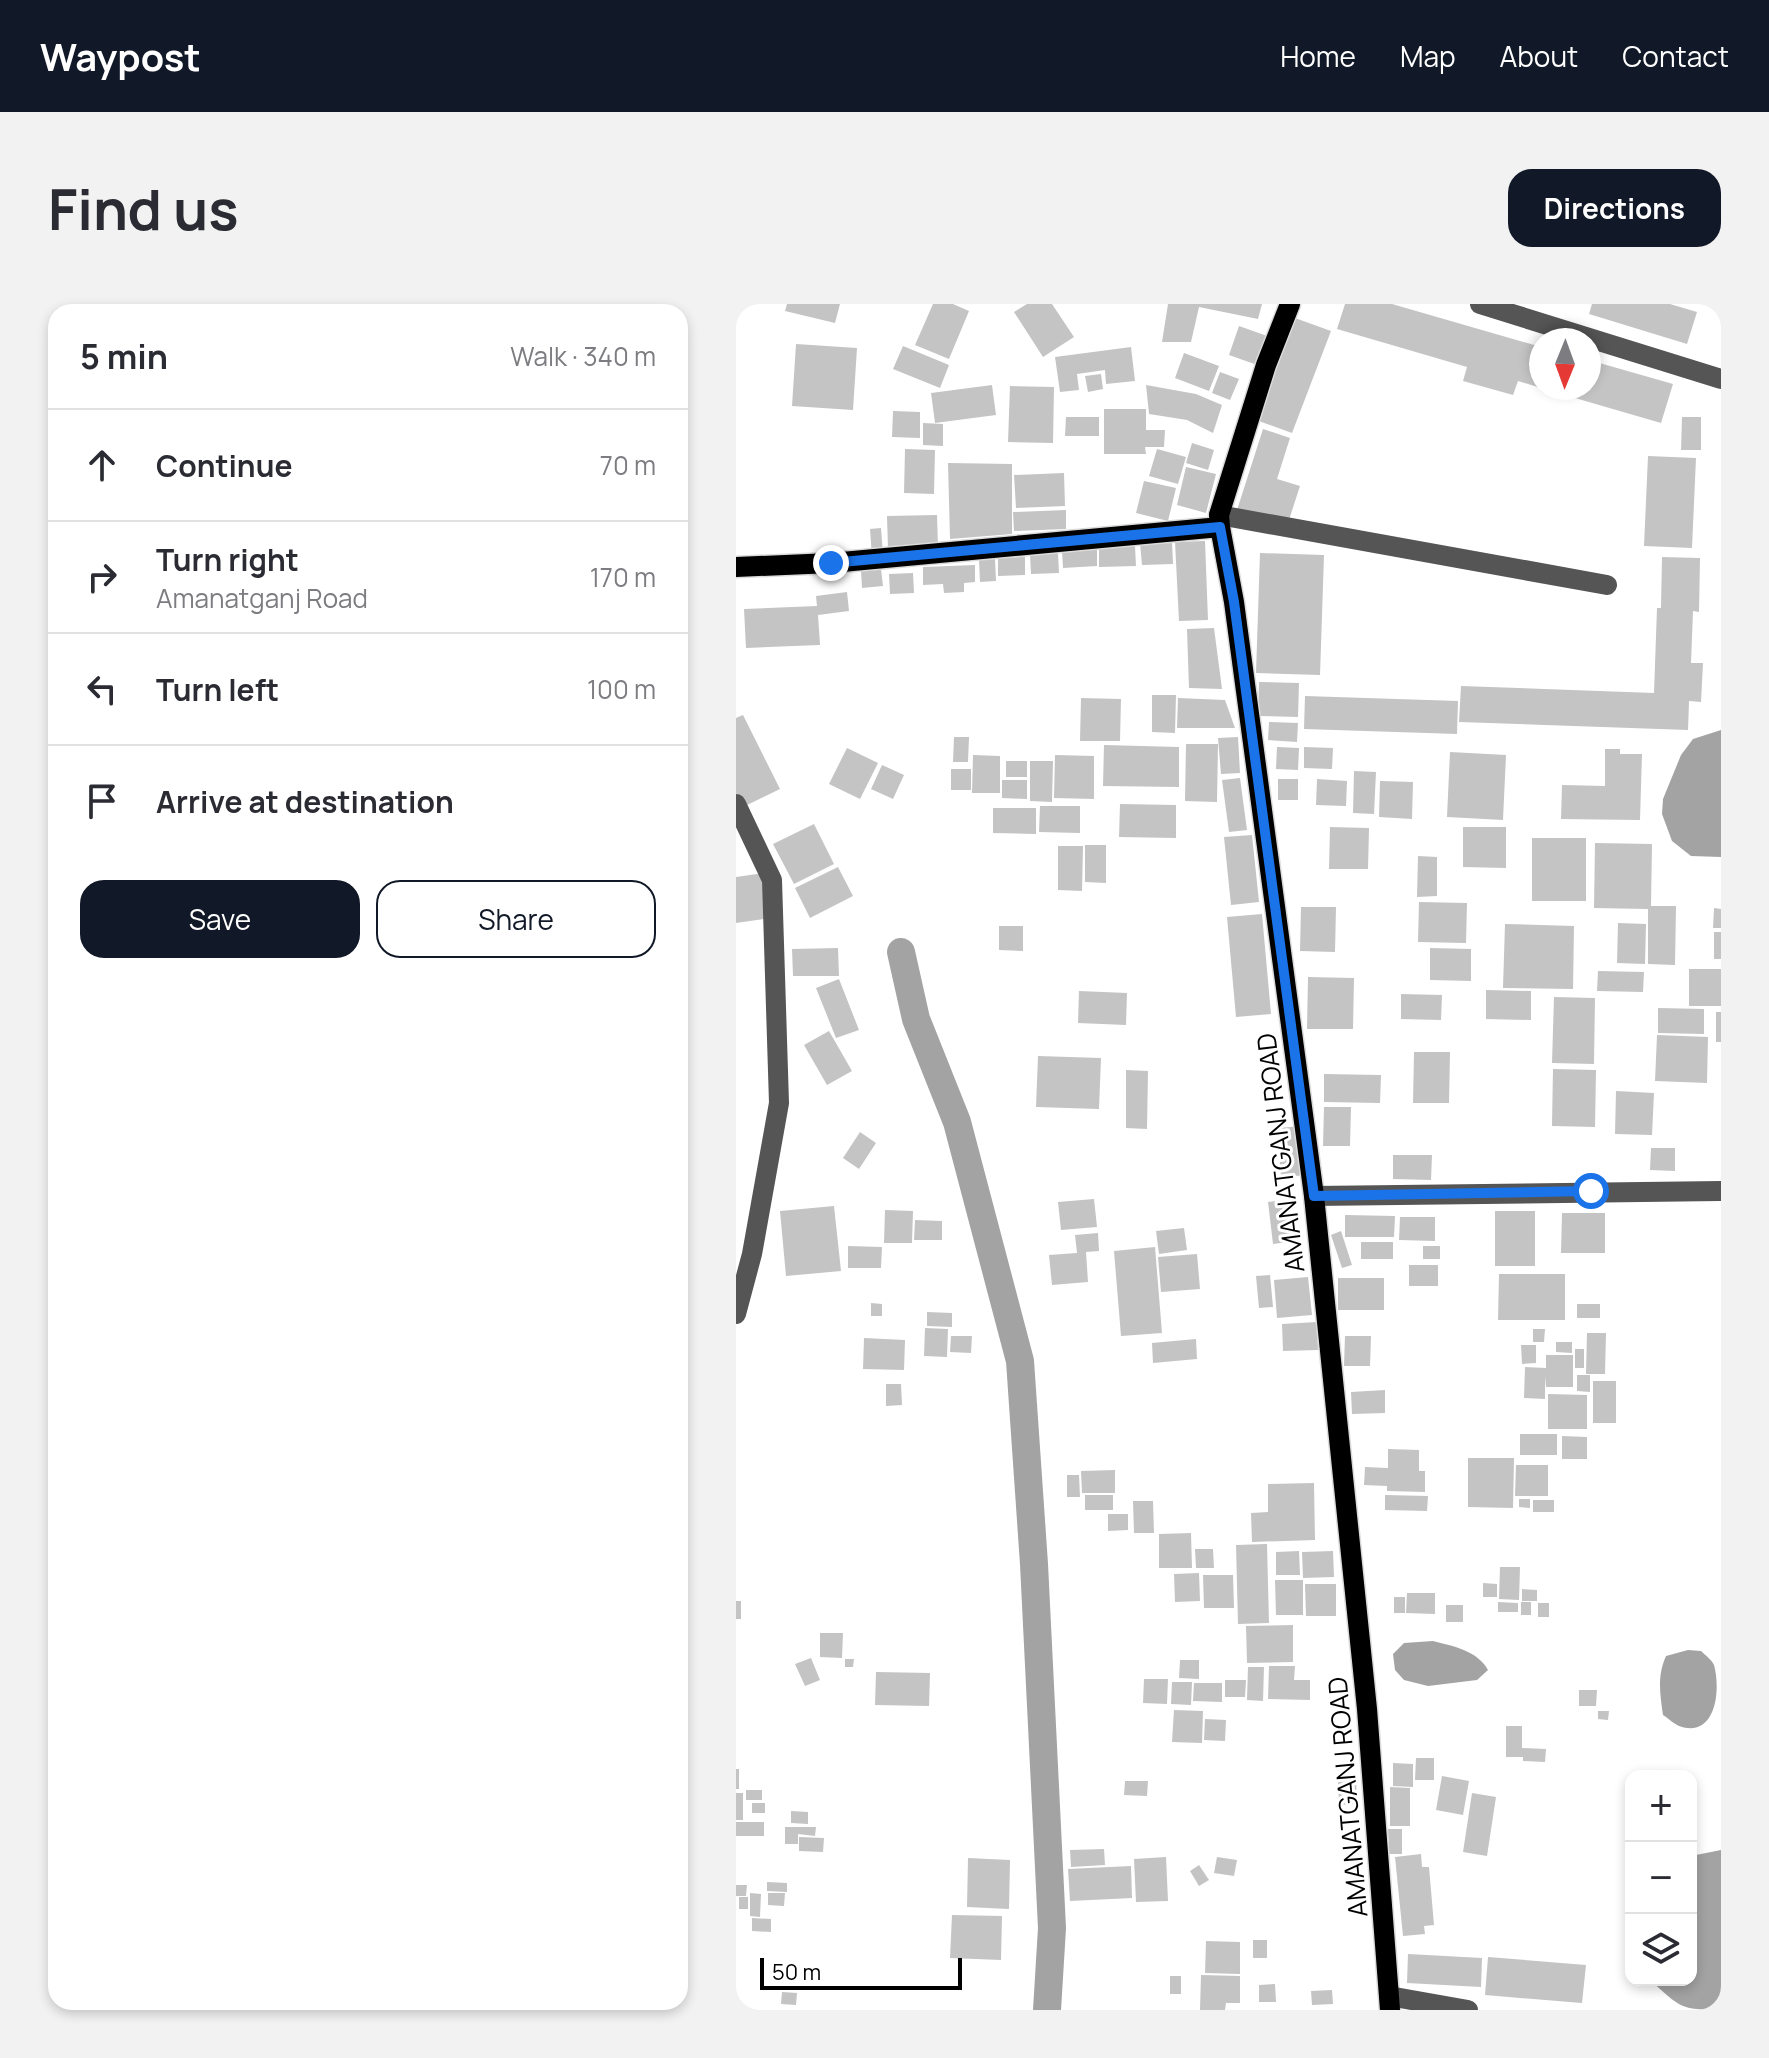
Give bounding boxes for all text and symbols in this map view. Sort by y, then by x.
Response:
text: Waypost [40,30,201,82]
text: Home [1280,37,1356,75]
text: Map [1400,37,1456,75]
text: About [1500,37,1578,75]
text: Contact [1622,37,1729,75]
button: Directions [1508,169,1721,247]
text: Find us [48,170,239,247]
north arrow [1529,328,1601,400]
text: 5 min [80,333,168,379]
text: Walk · 340 m [510,338,656,374]
icon: ahead [80,443,124,487]
text: Continue [156,445,292,486]
text: 70 m [600,447,656,483]
text: Turn right [156,539,299,580]
route end [813,545,849,581]
icon: right [80,555,124,599]
text: 170 m [590,559,656,595]
text: Amanatganj Road [156,580,368,616]
icon: left [80,667,124,711]
text: Turn left [156,669,279,710]
text: 100 m [587,671,656,707]
icon: arrive [80,779,124,823]
text: Arrive at destination [156,781,454,822]
button: Save [80,880,360,958]
button: Share [376,880,656,958]
street label: AMANATGANJ ROAD [1247,1031,1313,1275]
route start [1573,1173,1609,1209]
street label: AMANATGANJ ROAD [1319,1675,1375,1919]
map controls [1625,1770,1697,1986]
button: + [1625,1770,1697,1842]
button: − [1625,1842,1697,1914]
button: layers [1625,1914,1697,1986]
scale bar [760,1954,962,1990]
text: 50 m [772,1957,821,1987]

